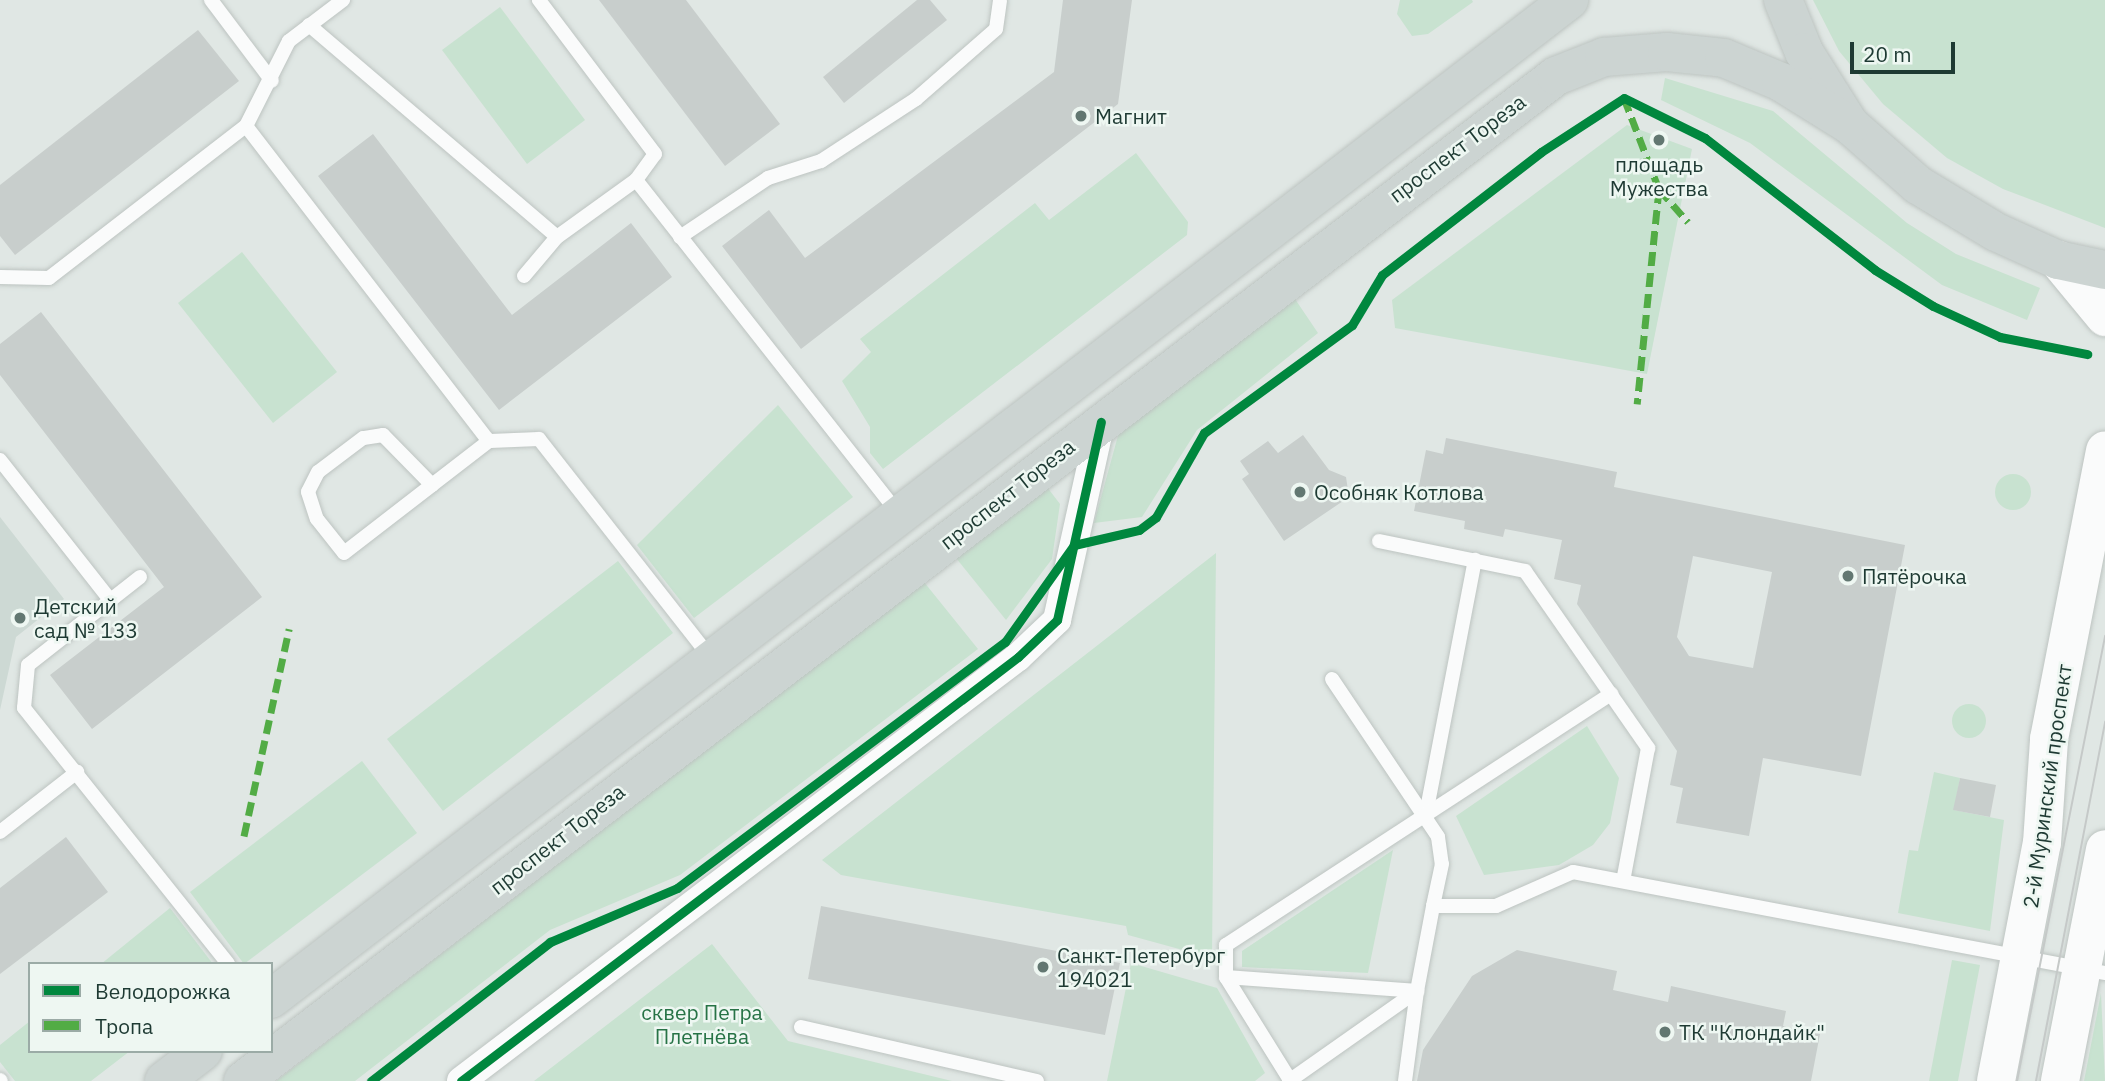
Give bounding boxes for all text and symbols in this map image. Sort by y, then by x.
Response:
scale bar [1853,28,1958,72]
text: 20 m [1863,40,1912,68]
street label: проспект Тореза [1384,89,1530,207]
place label: Магнит [1095,103,1167,129]
marker: Магнит [1073,108,1089,124]
marker: площадь Мужества [1651,132,1667,148]
place label: площадь Мужества [1610,151,1708,201]
street label: проспект Тореза [935,434,1079,554]
place label: Особняк Котлова [1314,479,1484,505]
marker: Особняк Котлова [1292,484,1308,500]
place label: Пятёрочка [1862,563,1967,589]
marker: Пятёрочка [1840,568,1856,584]
place label: Детский сад № 133 [34,593,138,643]
marker: Детский сад № 133 [12,610,28,626]
street label: 2-й Муринский проспект [2017,662,2077,910]
street label: проспект Тореза [485,779,629,899]
place label: Санкт-Петербург 194021 [1057,942,1225,992]
marker: Санкт-Петербург 194021 [1035,959,1051,975]
legend [28,962,273,1053]
text: Велодорожка [95,977,230,1005]
park label: сквер Петра Плетнёва [641,999,763,1049]
text: Тропа [95,1012,153,1040]
place label: ТК "Клондайк" [1679,1019,1825,1045]
marker: ТК "Клондайк" [1657,1024,1673,1040]

